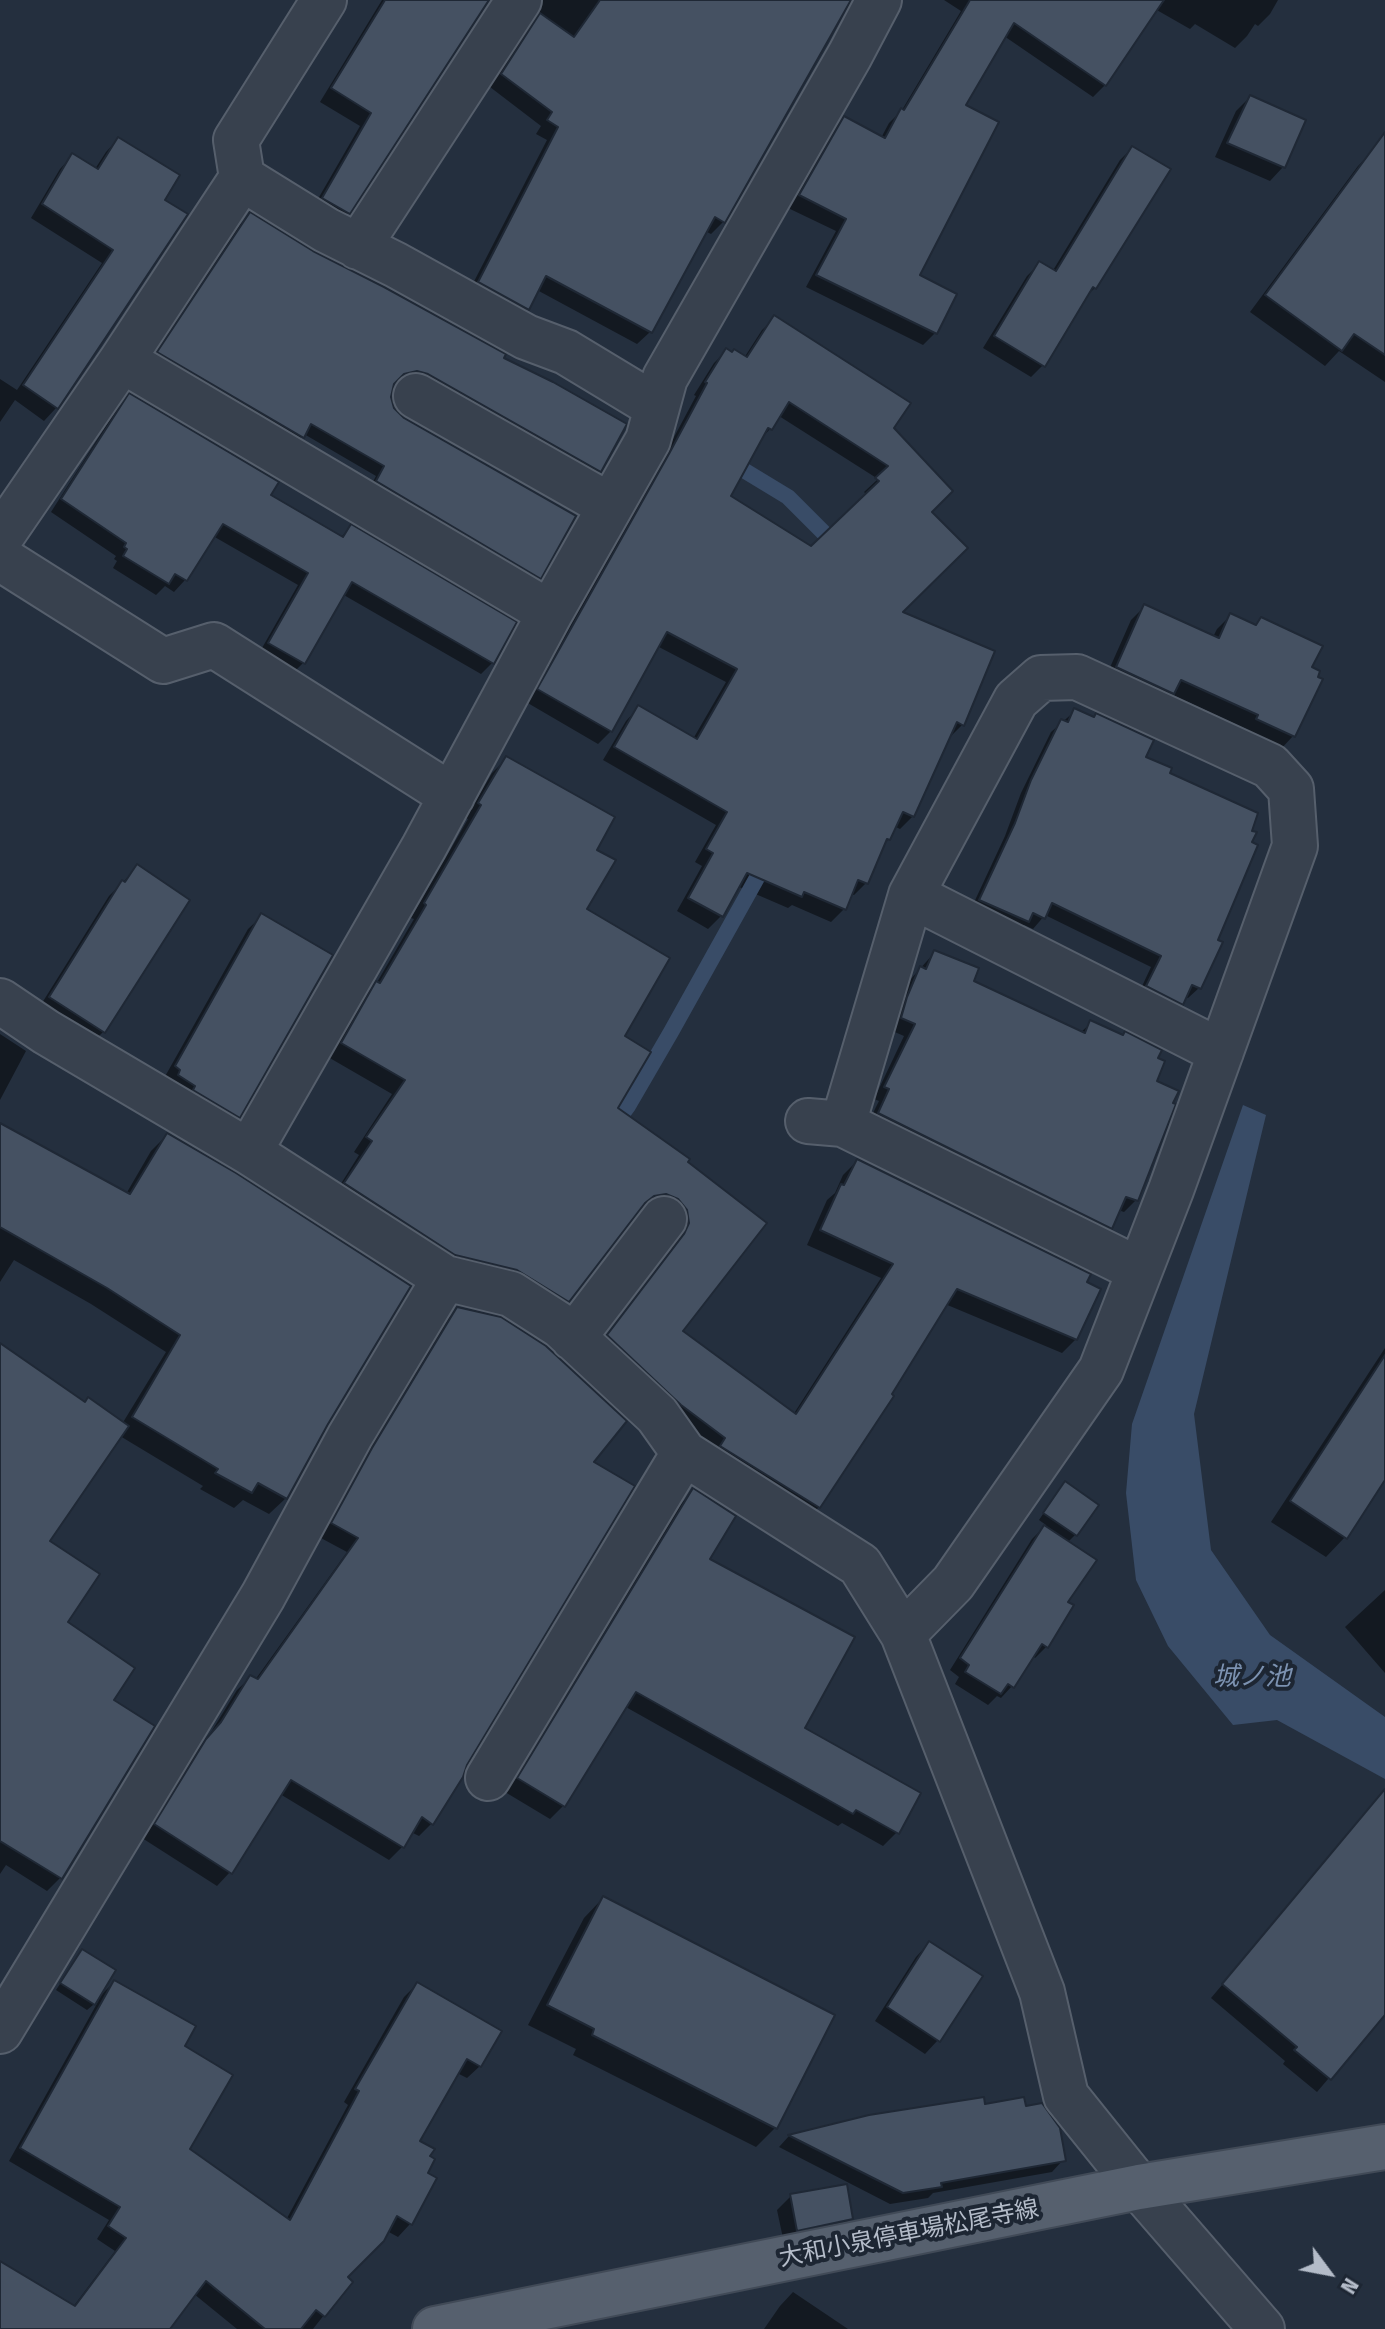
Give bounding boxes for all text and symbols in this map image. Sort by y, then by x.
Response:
water label: 城ノ池 [1213,1662,1291,1694]
street label: 大和小泉停車場松尾寺線 [777,2195,1041,2273]
north arrow [1289,2233,1369,2313]
text: N [1335,2273,1365,2299]

